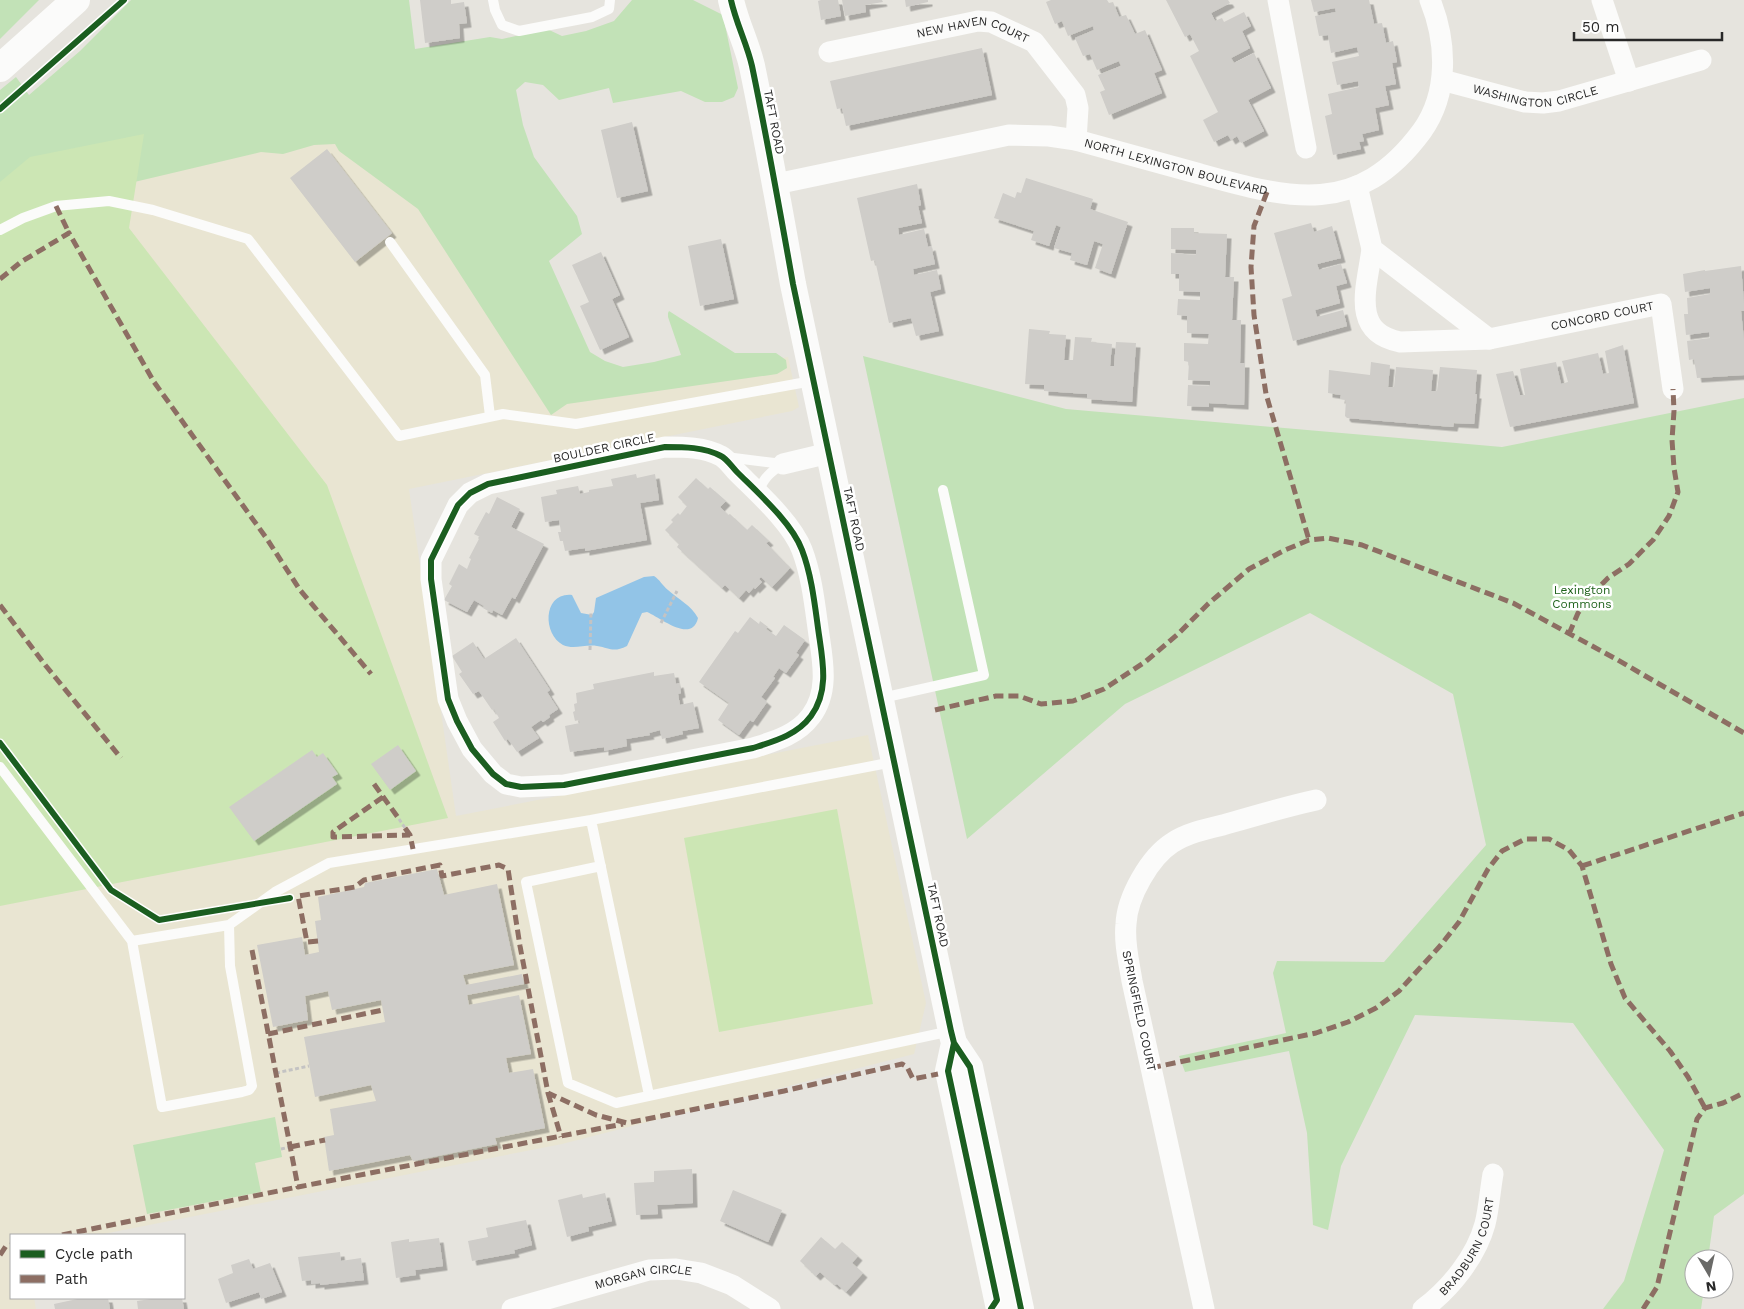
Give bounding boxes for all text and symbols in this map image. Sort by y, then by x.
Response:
scale bar [1574,10,1722,42]
street label: NEW HAVEN COURT [915,14,1031,46]
text: 50 m [1582,18,1619,36]
street label: WASHINGTON CIRCLE [1471,81,1600,110]
street label: TAFT ROAD [761,88,787,156]
street label: NORTH LEXINGTON BOULEVARD [1083,136,1269,198]
street label: CONCORD COURT [1550,299,1655,333]
street label: BOULDER CIRCLE [552,430,656,466]
street label: TAFT ROAD [840,485,868,553]
park label: Lexington Commons [1552,583,1612,611]
street label: TAFT ROAD [924,881,952,949]
street label: SPRINGFIELD COURT [1119,949,1159,1073]
street label: BRADBURN COURT [1436,1196,1497,1299]
legend [10,1234,185,1299]
text: Cycle path [55,1245,133,1263]
north arrow [1684,1249,1734,1299]
street label: MORGAN CIRCLE [593,1262,694,1292]
text: Path [55,1270,88,1288]
text: N [1705,1278,1717,1296]

